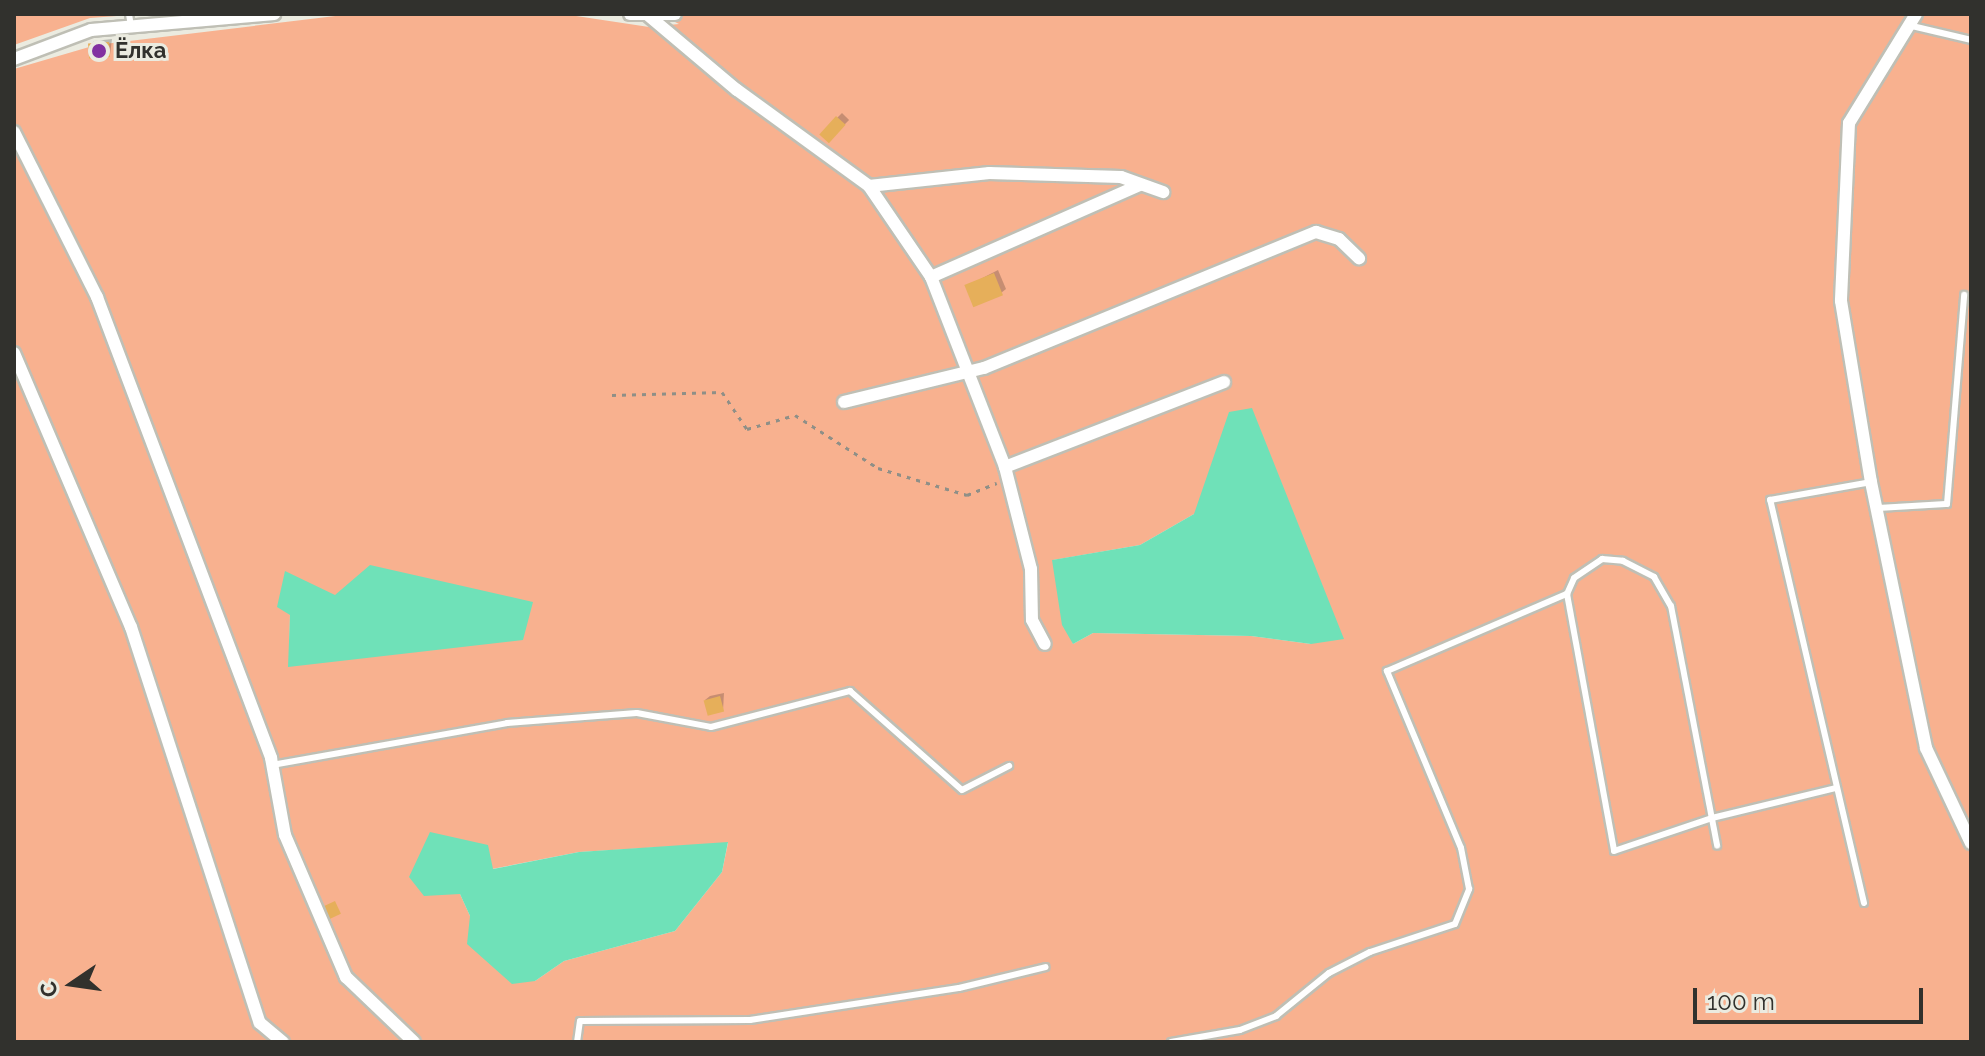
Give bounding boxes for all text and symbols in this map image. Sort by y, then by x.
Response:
place label: Ёлка [115,38,166,64]
marker: Ёлка [90,42,108,60]
north arrow [32,944,112,1024]
scale bar [1697,972,1927,1022]
text: С [34,979,63,1000]
text: 100 m [1707,987,1775,1016]

